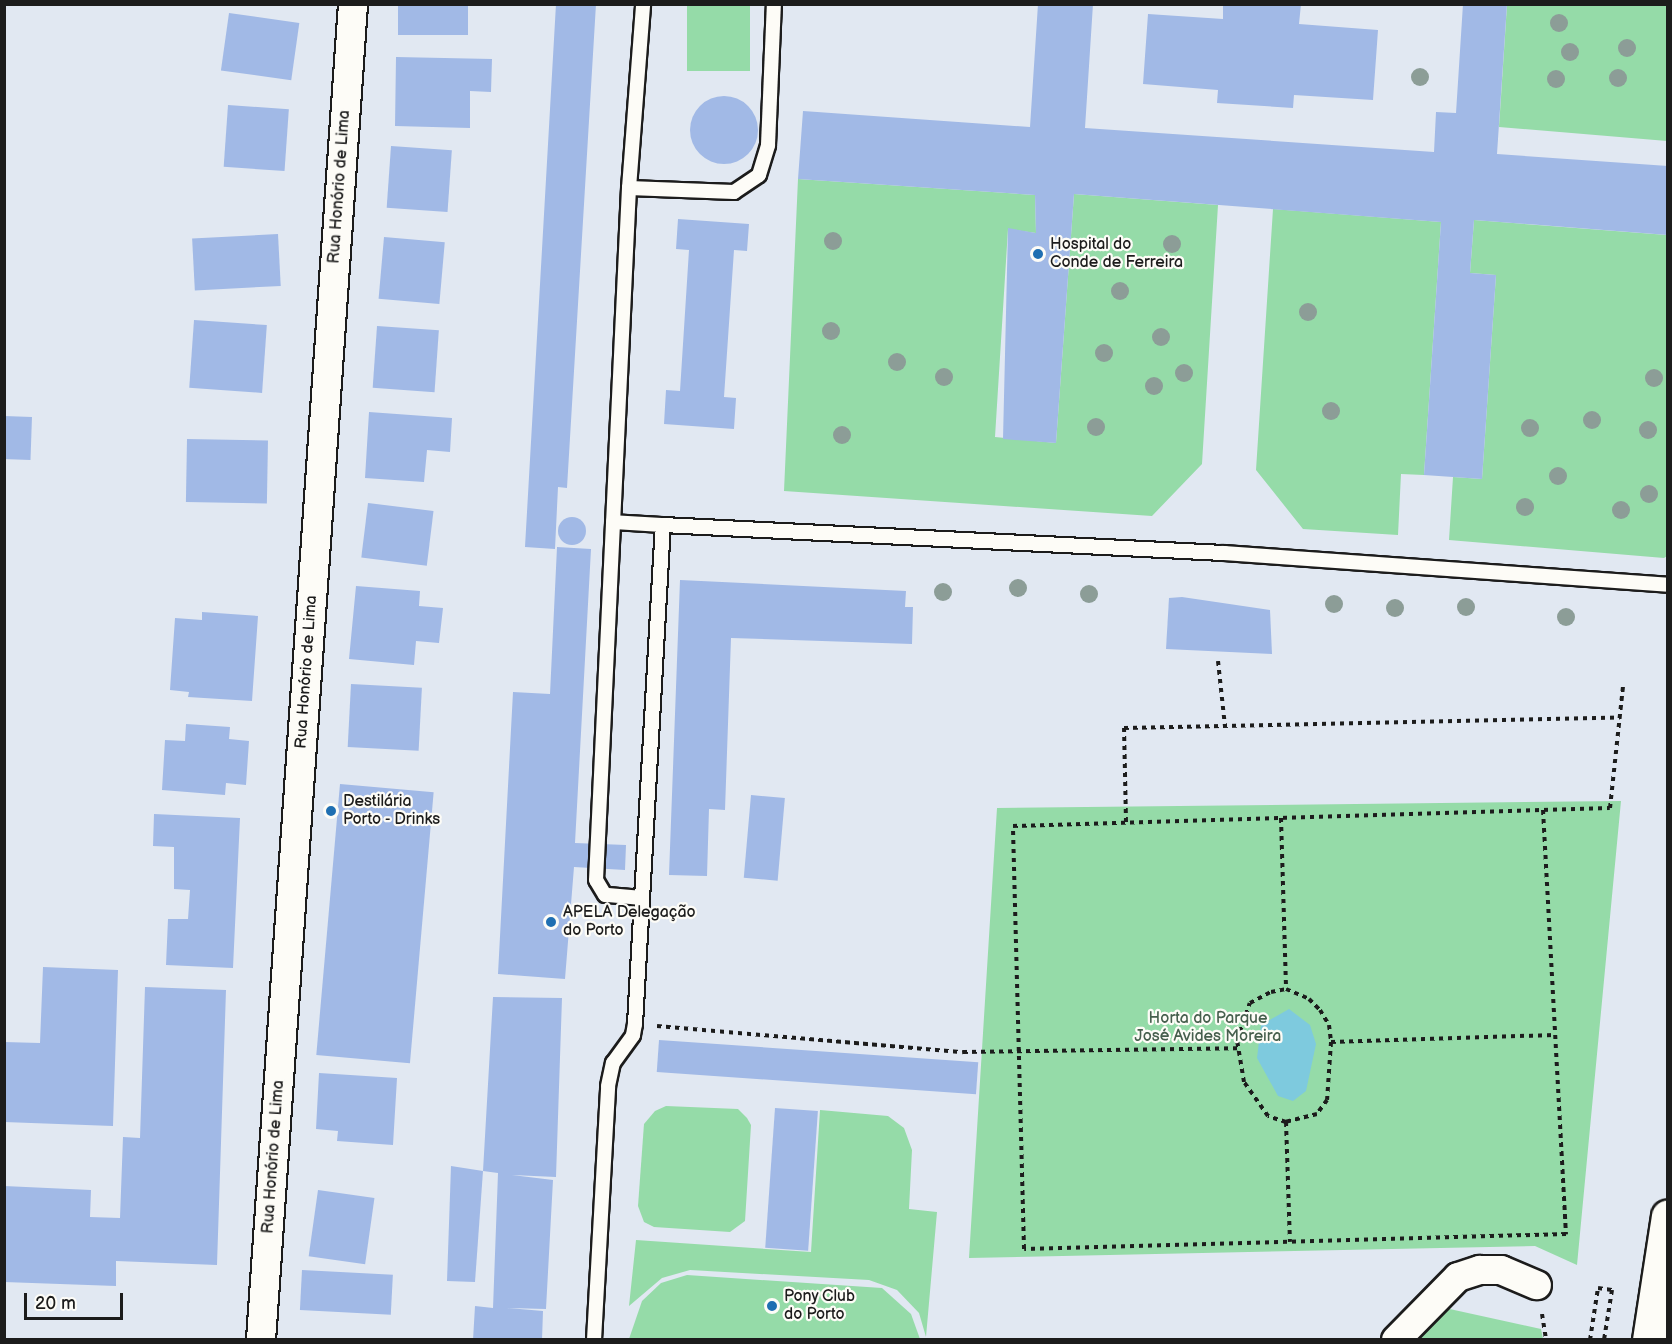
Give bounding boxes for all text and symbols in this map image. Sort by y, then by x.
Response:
street label: Rua Honório de Lima [325,110,355,264]
place label: Hospital do Conde de Ferreira [1050,235,1183,273]
marker: Hospital do Conde de Ferreira [1031,247,1045,261]
street label: Rua Honório de Lima [292,595,322,749]
place label: Destilária Porto - Drinks [343,792,441,830]
marker: Destilária Porto - Drinks [324,804,338,818]
place label: APELA Delegação do Porto [563,903,696,941]
marker: APELA Delegação do Porto [544,915,558,929]
park label: Horta do Parque José Avides Moreira [1135,1009,1281,1047]
street label: Rua Honório de Lima [259,1080,289,1234]
scale bar [27,1281,126,1319]
place label: Pony Club do Porto [784,1287,856,1325]
text: 20 m [35,1293,76,1314]
marker: Pony Club do Porto [765,1299,779,1313]

